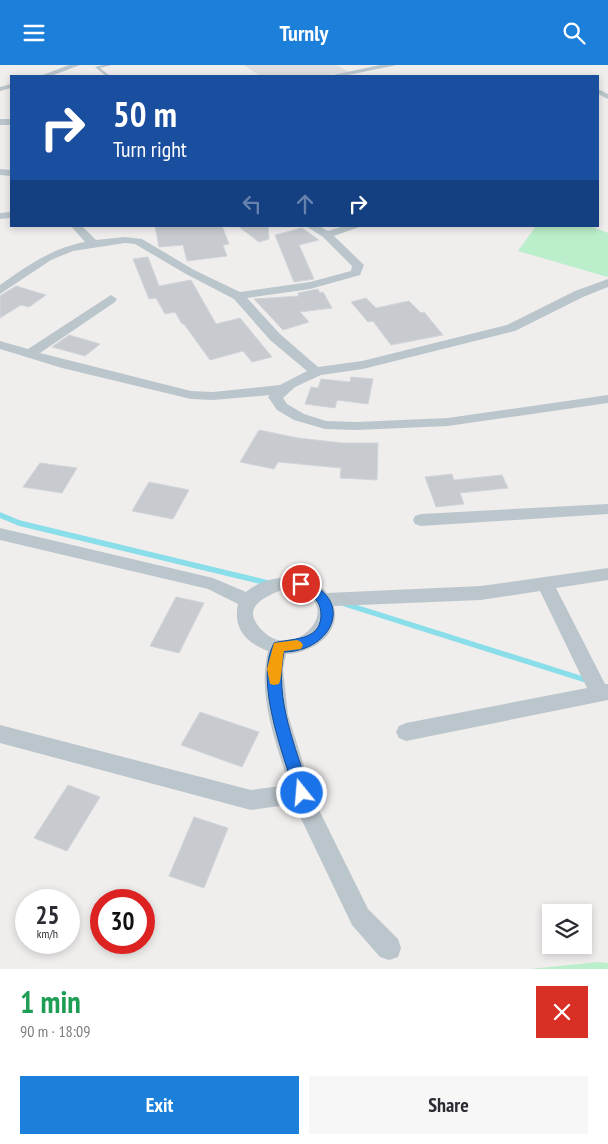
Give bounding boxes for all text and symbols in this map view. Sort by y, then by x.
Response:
icon: menu [20,19,48,47]
text: Turnly [280,19,328,47]
icon: search [560,19,588,47]
text: 50 m [113,91,177,137]
icon: right [30,95,95,160]
text: Turn right [113,135,187,163]
icon: left [238,190,266,218]
icon: ahead [291,190,319,218]
icon: right [344,190,372,218]
pin [280,563,322,605]
icon: arrive [287,570,315,598]
position arrow [275,766,327,818]
speed limit sign: 30 [90,889,155,954]
text: 25 [36,899,59,931]
map controls [542,904,592,954]
button: layers [542,904,592,954]
text: km/h [37,926,58,941]
text: 1 min [20,982,81,1021]
button: close [536,986,588,1038]
text: 90 m · 18:09 [20,1021,91,1041]
button: Exit [20,1076,299,1134]
button: Share [309,1076,588,1134]

